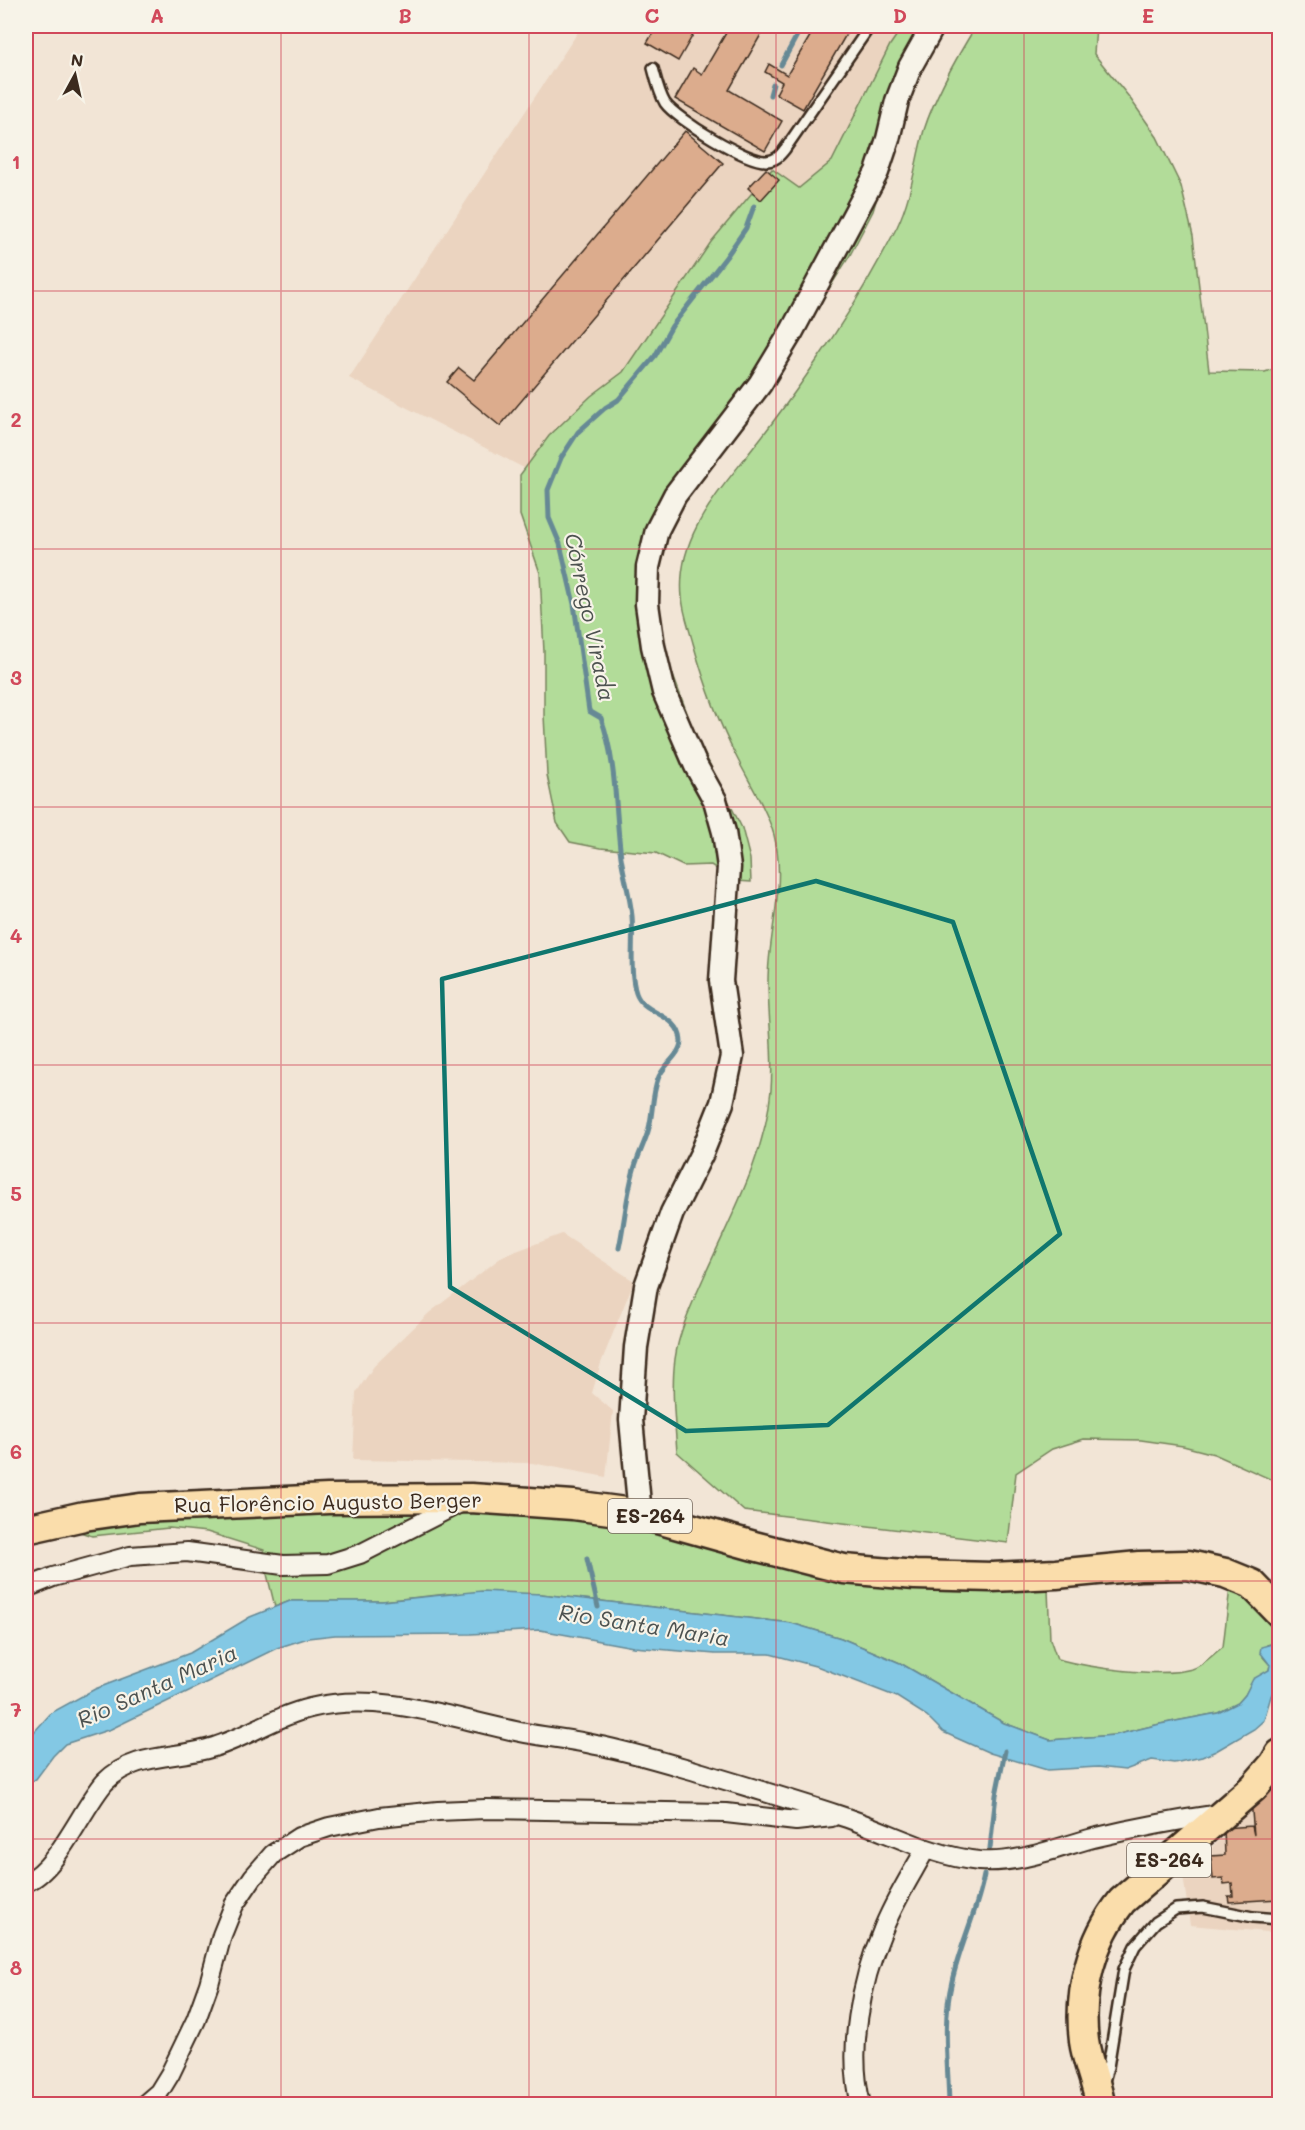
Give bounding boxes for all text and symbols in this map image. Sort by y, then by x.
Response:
text: A [150,2,164,28]
text: B [398,2,412,28]
text: C [645,2,660,28]
text: D [893,2,907,28]
text: E [1142,2,1154,28]
north arrow [45,45,105,105]
text: N [70,48,85,71]
text: 1 [12,148,20,174]
text: 2 [10,406,22,432]
water label: Córrego Virada [559,530,622,704]
text: 3 [10,664,22,690]
text: 4 [10,922,23,948]
text: 5 [10,1180,22,1206]
text: 6 [10,1438,22,1464]
street label: Rua Florêncio Augusto Berger [174,1485,482,1518]
road number: ES-264 [608,1499,692,1533]
water label: Rio Santa Maria [557,1597,731,1652]
water label: Rio Santa Maria [72,1637,241,1734]
text: 7 [10,1696,22,1722]
road number: ES-264 [1127,1843,1211,1877]
text: 8 [10,1954,22,1980]

